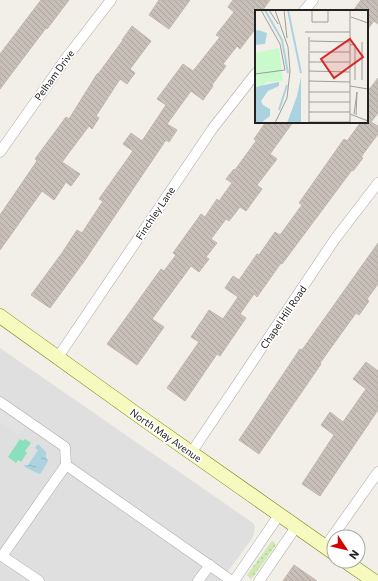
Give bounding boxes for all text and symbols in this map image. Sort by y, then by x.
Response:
inset map [255,10,368,123]
street label: Pelham Drive [32,47,76,103]
street label: Finchley Lane [133,184,177,242]
street label: Chapel Hill Road [257,283,309,351]
street label: North May Avenue [128,406,204,464]
north arrow [326,529,366,569]
text: N [347,548,362,562]

